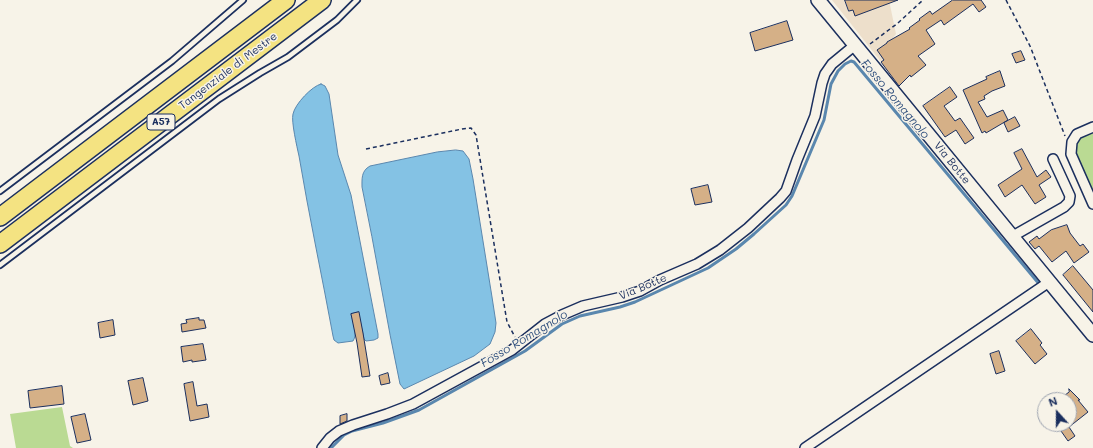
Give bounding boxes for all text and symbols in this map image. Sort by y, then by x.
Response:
street label: Tangenziale di Mestre [176,30,280,112]
water label: Fosso Romagnolo [858,56,932,142]
road number: A57 [147,114,175,130]
street label: Via Botte [931,139,973,187]
street label: Via Botte [617,271,669,303]
water label: Fosso Romagnolo [478,307,570,371]
north arrow [1037,392,1077,432]
text: N [1046,393,1059,410]

